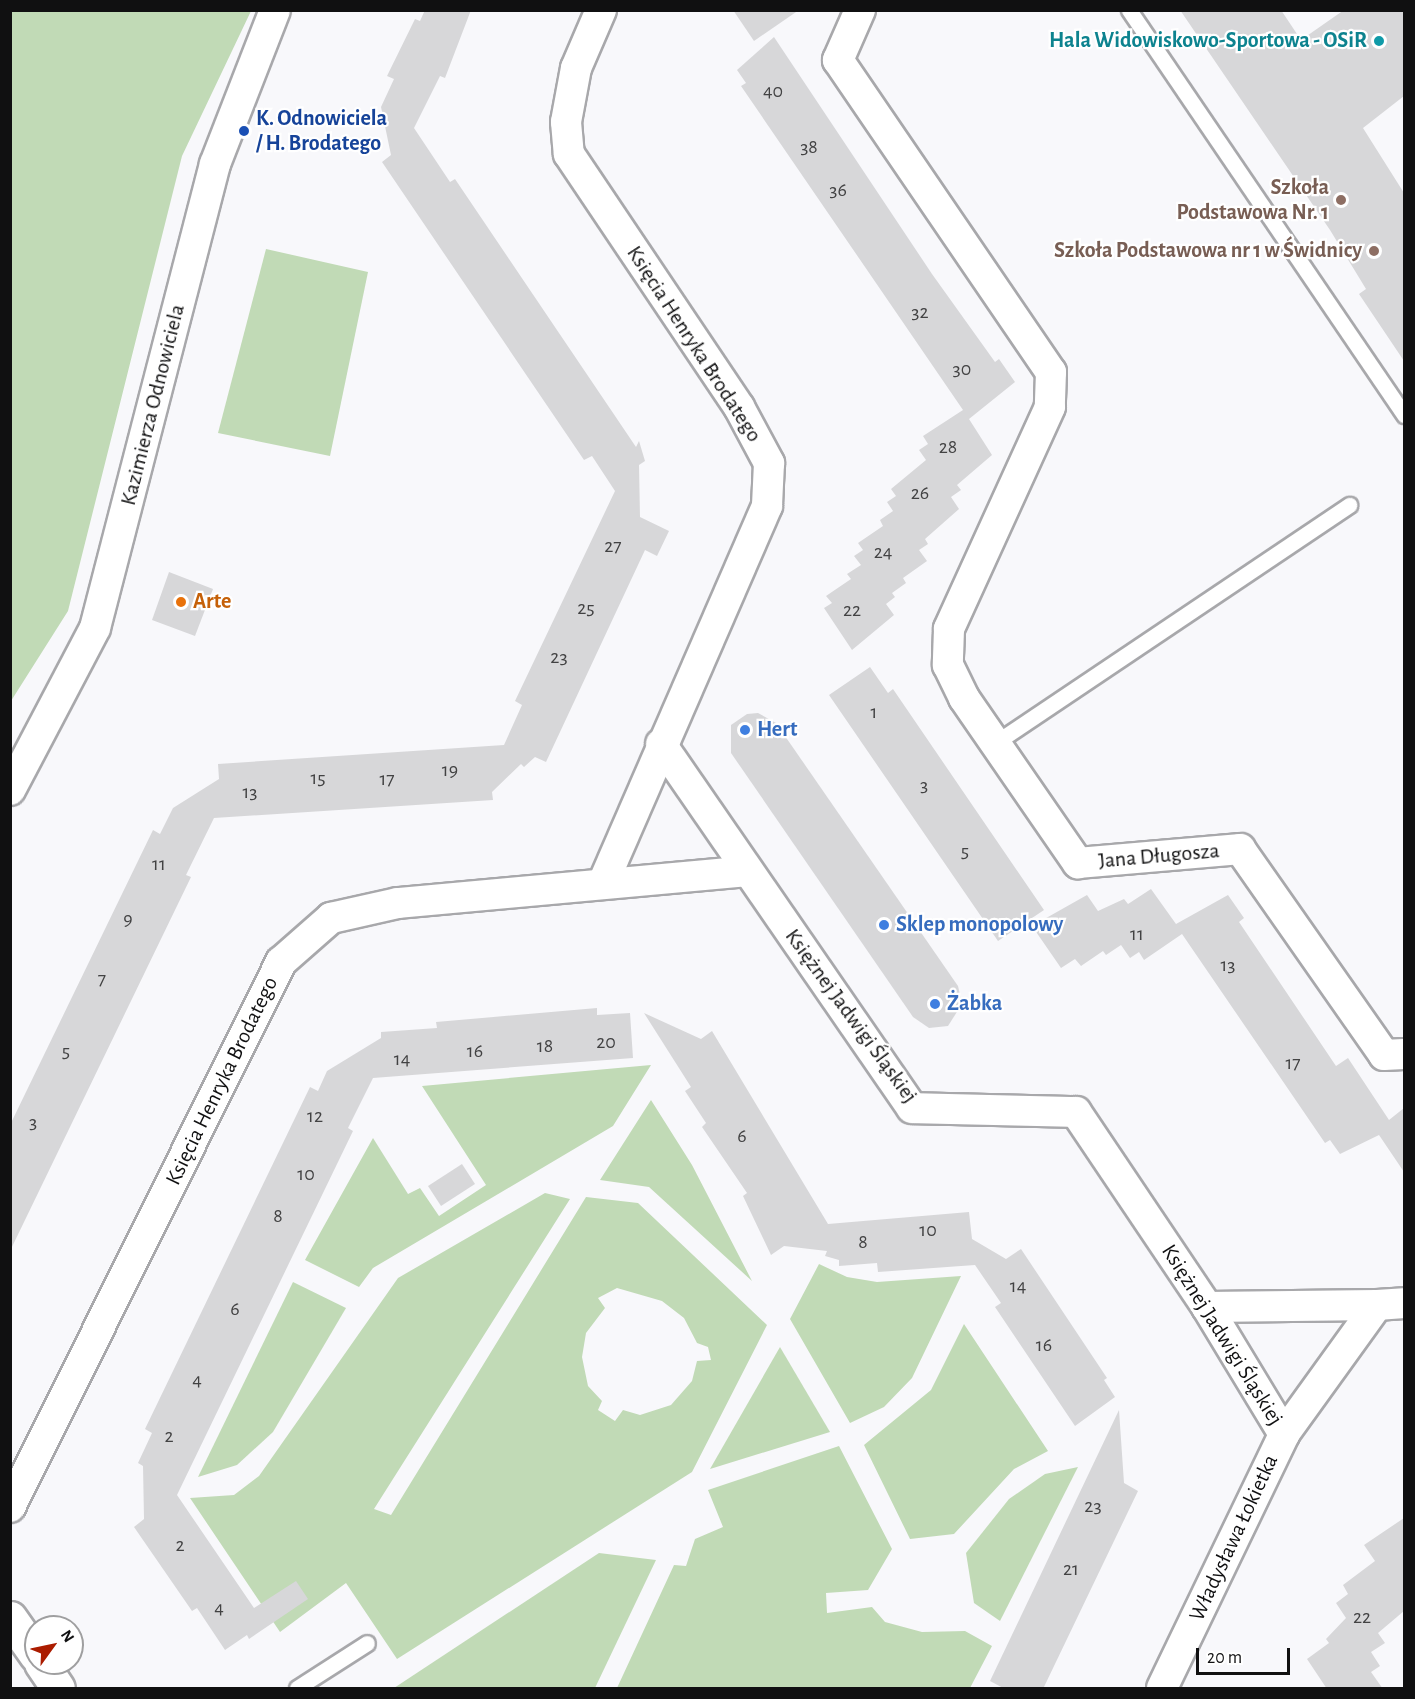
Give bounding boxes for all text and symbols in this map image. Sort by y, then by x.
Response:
place label: Hala Widowiskowo-Sportowa - OSiR [1049,28,1367,54]
marker: Hala Widowiskowo-Sportowa - OSiR [1372,34,1386,48]
house number: 40 [763,79,783,103]
place label: K. Odnowiciela / H. Brodatego [256,105,387,156]
marker: K. Odnowiciela / H. Brodatego [237,124,251,138]
house number: 38 [800,135,818,159]
place label: Szkoła Podstawowa Nr. 1 [1177,174,1329,226]
house number: 36 [829,178,847,202]
marker: Szkoła Podstawowa Nr. 1 [1334,193,1348,207]
place label: Szkoła Podstawowa nr 1 w Świdnicy [1054,238,1362,264]
street label: Księcia Henryka Brodatego [621,241,767,447]
marker: Szkoła Podstawowa nr 1 w Świdnicy [1367,244,1381,258]
house number: 32 [911,300,929,324]
street label: Kazimierza Odnowiciela [115,302,191,508]
house number: 30 [953,357,971,381]
house number: 28 [939,435,957,459]
house number: 26 [911,481,929,505]
house number: 27 [604,534,622,558]
house number: 24 [874,540,892,564]
place label: Arte [193,589,231,615]
marker: Arte [174,595,188,609]
house number: 25 [577,596,595,620]
house number: 22 [843,598,861,622]
house number: 23 [550,645,568,669]
house number: 1 [871,700,877,724]
place label: Hert [757,717,797,743]
marker: Hert [738,723,752,737]
house number: 19 [442,758,458,782]
house number: 15 [310,766,326,790]
house number: 17 [379,767,395,791]
house number: 3 [920,773,928,797]
house number: 13 [242,780,258,804]
street label: Jana Długosza [1097,838,1221,874]
house number: 5 [961,839,969,863]
house number: 11 [152,852,166,876]
house number: 9 [123,907,133,931]
place label: Sklep monopolowy [896,912,1063,938]
marker: Sklep monopolowy [877,918,891,932]
house number: 11 [1130,922,1144,946]
street label: Księżnej Jadwigi Śląskiej [779,924,923,1108]
house number: 13 [1220,953,1236,977]
house number: 7 [98,967,106,991]
street label: Księcia Henryka Brodatego [160,973,284,1189]
place label: Żabka [947,991,1002,1017]
marker: Żabka [928,997,942,1011]
house number: 20 [596,1030,616,1054]
house number: 18 [537,1034,553,1058]
house number: 5 [62,1039,70,1063]
house number: 16 [467,1039,483,1063]
house number: 14 [394,1047,410,1071]
house number: 17 [1285,1051,1301,1075]
house number: 12 [307,1104,323,1128]
house number: 3 [29,1110,37,1134]
house number: 6 [737,1124,747,1148]
house number: 10 [297,1162,315,1186]
house number: 8 [273,1204,283,1228]
house number: 10 [919,1218,937,1242]
house number: 8 [858,1230,868,1254]
street label: Księżnej Jadwigi Śląskiej [1156,1240,1288,1430]
house number: 14 [1010,1274,1026,1298]
house number: 6 [230,1297,240,1321]
house number: 16 [1036,1333,1052,1357]
house number: 4 [192,1368,202,1392]
house number: 2 [164,1424,174,1448]
street label: Władysława Łokietka [1184,1451,1284,1625]
house number: 23 [1084,1494,1102,1518]
house number: 2 [175,1533,185,1557]
house number: 21 [1063,1557,1079,1581]
house number: 4 [214,1596,224,1620]
house number: 22 [1353,1605,1371,1629]
north arrow [24,1615,84,1675]
text: N [58,1627,77,1645]
scale bar [1199,1636,1294,1674]
text: 20 m [1207,1649,1242,1667]

